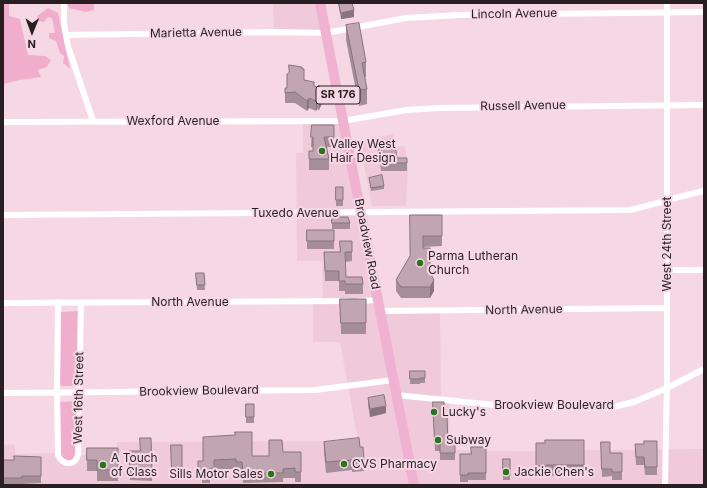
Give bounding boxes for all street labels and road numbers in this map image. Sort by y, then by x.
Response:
street label: Lincoln Avenue [471,6,557,22]
street label: Marietta Avenue [150,25,242,41]
road number: SR 176 [316,86,360,104]
street label: Russell Avenue [480,98,566,114]
street label: Wexford Avenue [126,114,220,128]
street label: Broadview Road [351,197,383,291]
street label: West 24th Street [660,197,674,291]
street label: Tuxedo Avenue [251,206,339,220]
street label: North Avenue [151,295,229,309]
street label: North Avenue [485,302,563,318]
street label: West 16th Street [71,352,87,444]
street label: Brookview Boulevard [139,383,259,399]
street label: Brookview Boulevard [494,398,614,412]

